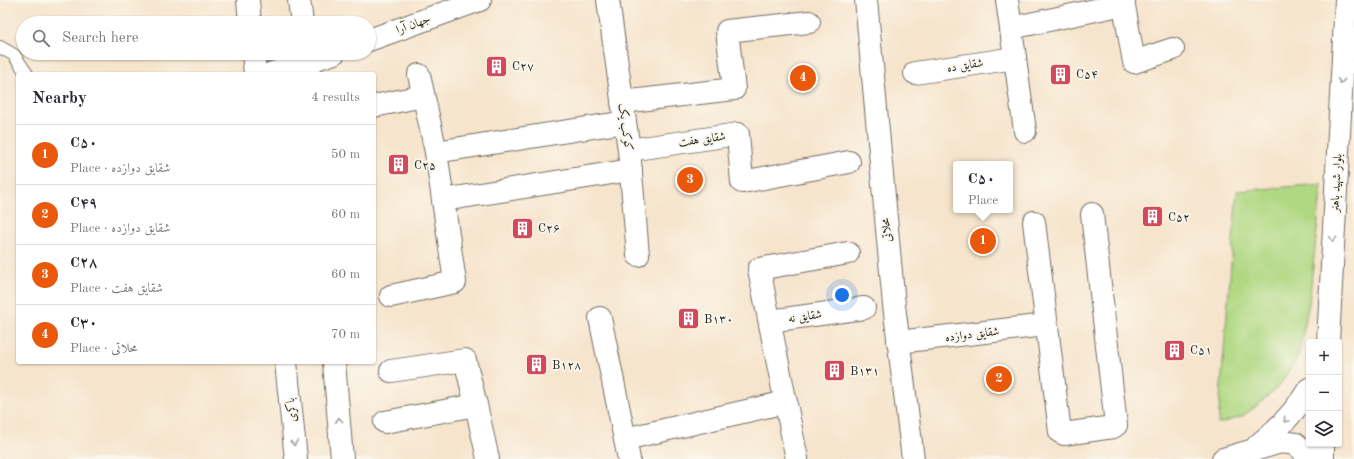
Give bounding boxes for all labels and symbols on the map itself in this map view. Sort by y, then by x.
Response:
street label: جهان آرا [394,10,432,37]
building icon: C۲۷ [484,53,510,79]
street label: شقایق ده [946,57,985,76]
place label: C۲۷ [512,61,534,73]
building icon: C۵۴ [1048,61,1074,87]
pin: 4 [790,63,816,93]
place label: C۵۴ [1076,69,1098,81]
one-way arrow [1337,78,1346,84]
street label: کوکب یک [615,102,635,152]
street label: شقایق هفت [678,131,727,150]
building icon: C۲۵ [385,152,411,178]
street label: بلوار شهید باهنر [1329,154,1346,215]
place label: C۲۵ [414,160,436,172]
pin: 3 [677,165,703,195]
building icon: C۵۲ [1140,204,1166,230]
place label: C۵۲ [1168,212,1190,224]
building icon: C۲۶ [510,215,536,241]
street label: محلاتی [880,216,894,243]
place label: C۲۶ [538,223,560,235]
pin: 1 [970,226,996,256]
one-way arrow [1329,236,1337,242]
your location [832,285,852,305]
building icon: B۱۳۰ [676,306,702,332]
street label: شقایق نه [788,309,823,326]
place label: B۱۳۰ [704,314,733,326]
street label: شقایق دوازده [944,326,1000,345]
building icon: C۵۱ [1161,337,1187,363]
place label: C۵۱ [1190,345,1212,357]
building icon: B۱۲۸ [524,352,550,378]
building icon: B۱۳۱ [822,358,848,384]
place label: B۱۲۸ [552,360,581,372]
pin: 2 [986,364,1012,394]
place label: B۱۳۱ [850,366,879,378]
street label: باکری [283,397,300,423]
one-way arrow [1284,416,1291,423]
one-way arrow [334,417,343,423]
one-way arrow [290,440,299,446]

